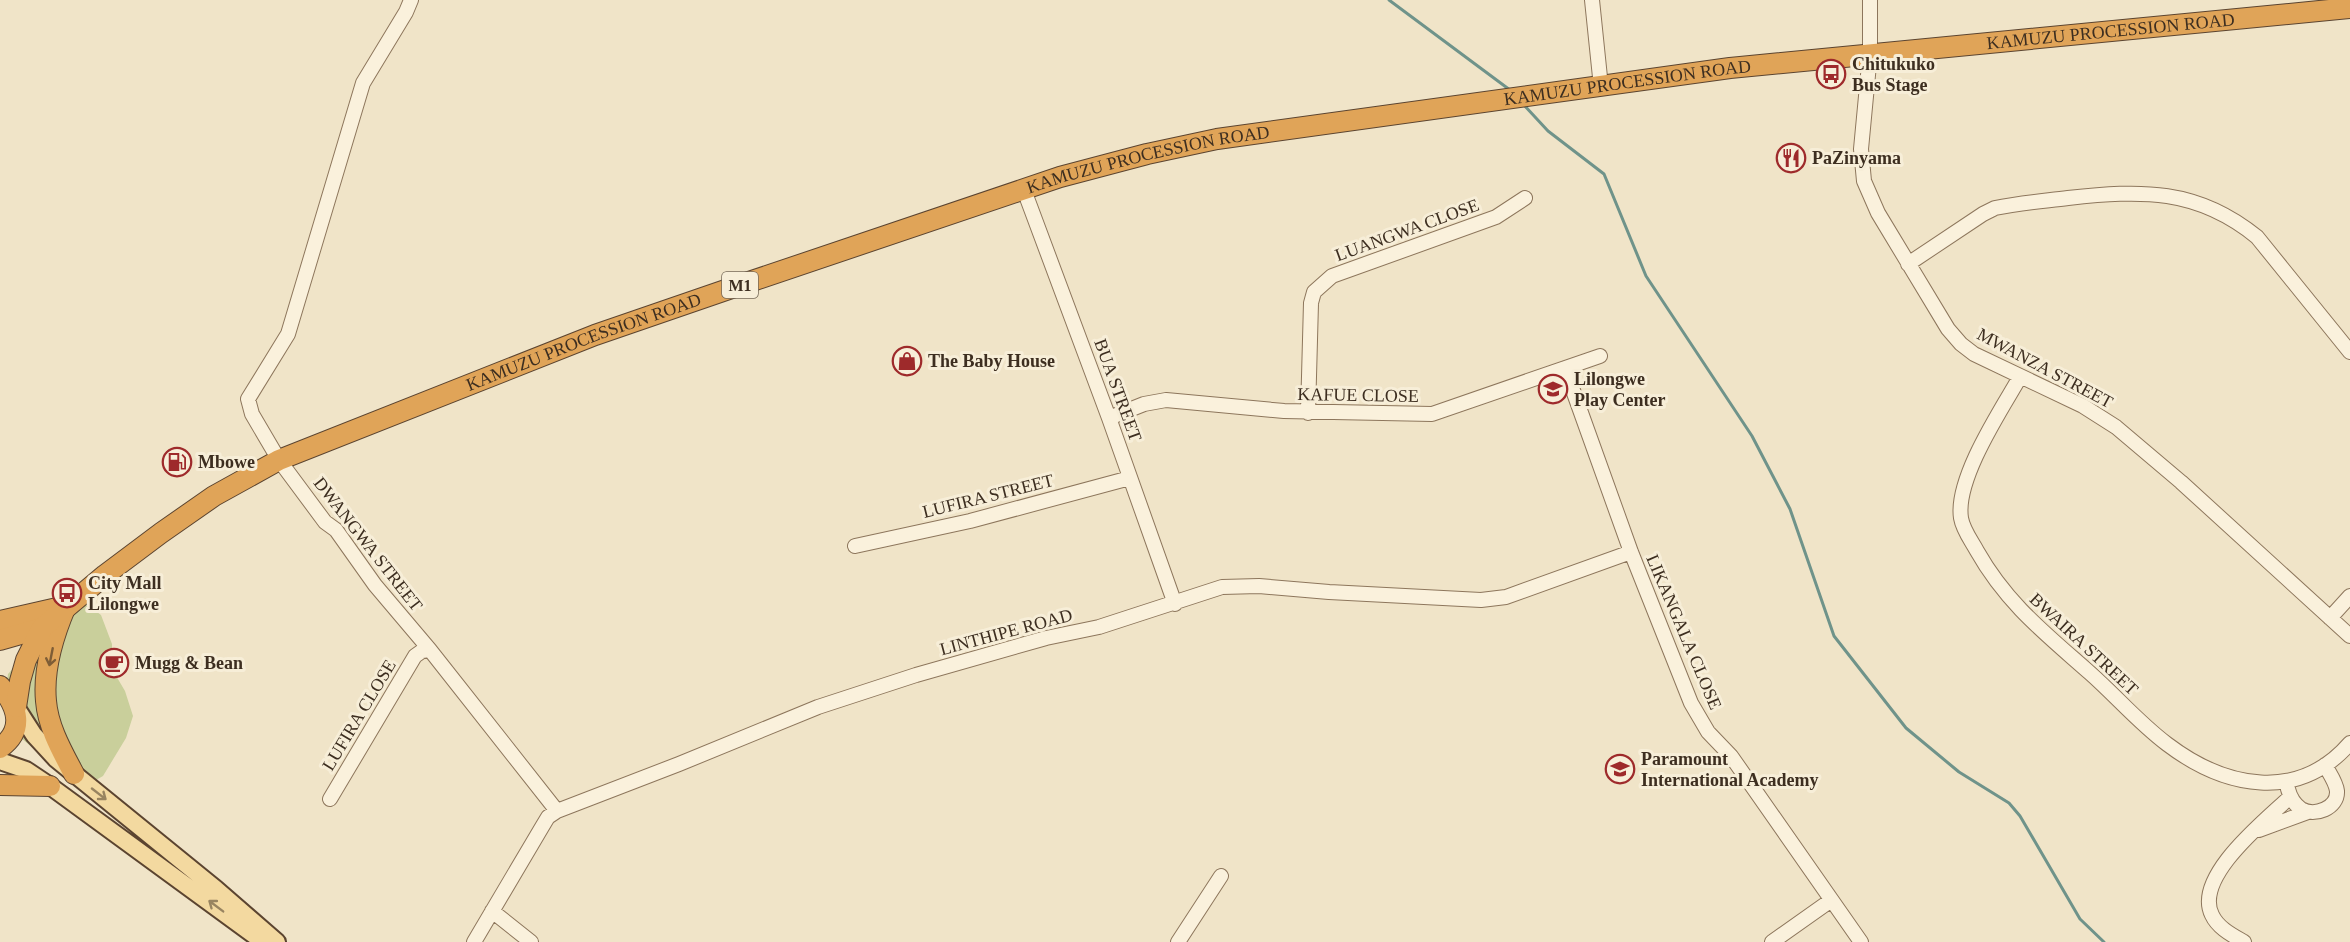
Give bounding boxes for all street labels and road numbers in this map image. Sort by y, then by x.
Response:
street label: KAMUZU PROCESSION ROAD [1986,9,2236,53]
street label: KAMUZU PROCESSION ROAD [1503,56,1752,109]
street label: KAMUZU PROCESSION ROAD [1024,122,1271,198]
street label: LUANGWA CLOSE [1332,195,1482,265]
road number: M1 [722,272,758,298]
street label: KAMUZU PROCESSION ROAD [463,289,704,395]
street label: MWANZA STREET [1974,324,2116,412]
street label: BUA STREET [1090,336,1146,444]
street label: KAFUE CLOSE [1297,384,1419,406]
street label: LUFIRA STREET [920,470,1056,522]
street label: DWANGWA STREET [309,473,427,615]
street label: LIKANGALA CLOSE [1642,551,1726,713]
street label: BWAIRA STREET [2026,589,2142,699]
street label: LINTHIPE ROAD [937,605,1075,659]
street label: LUFIRA CLOSE [318,656,400,774]

